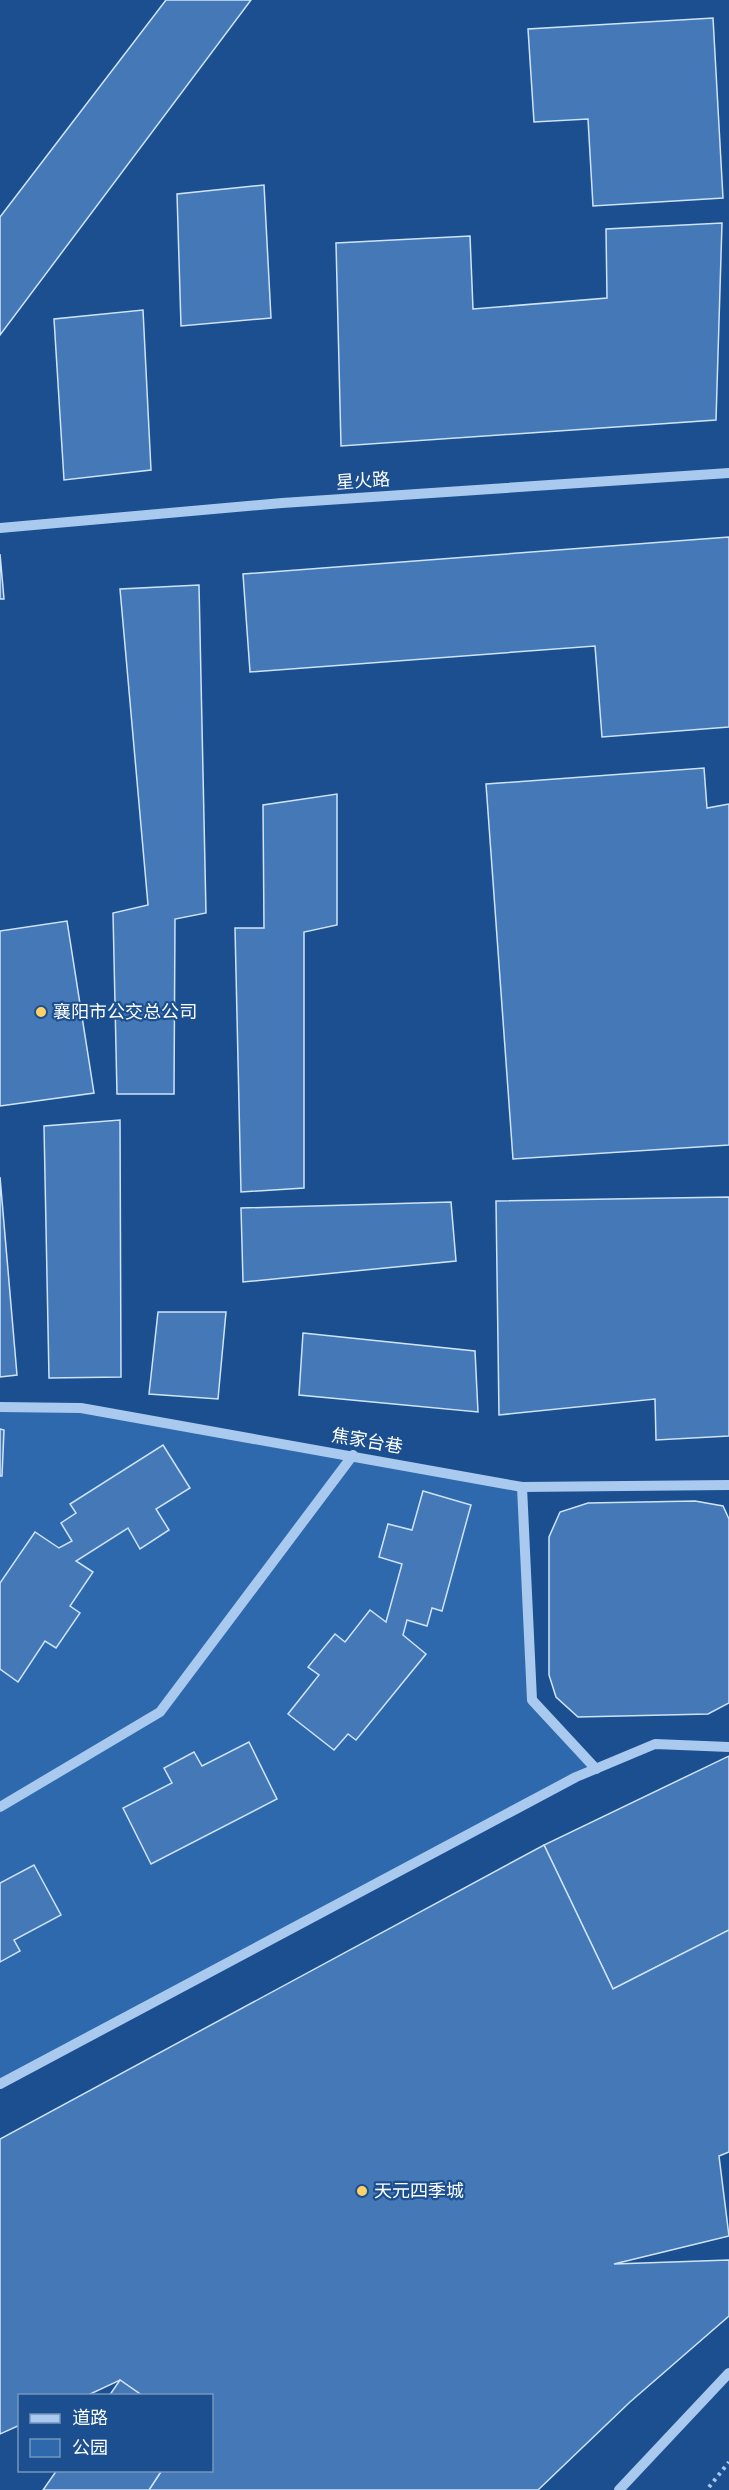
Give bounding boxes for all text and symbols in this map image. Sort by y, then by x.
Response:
street label: 星火路 [335,468,391,493]
place label: 襄阳市公交总公司 [53,1001,197,1022]
marker: 襄阳市公交总公司 [34,1005,48,1019]
street label: 焦家台巷 [330,1424,404,1457]
place label: 天元四季城 [374,2180,464,2201]
marker: 天元四季城 [355,2184,369,2198]
legend [18,2394,213,2472]
text: 道路 [72,2407,108,2428]
text: 公园 [72,2437,108,2458]

